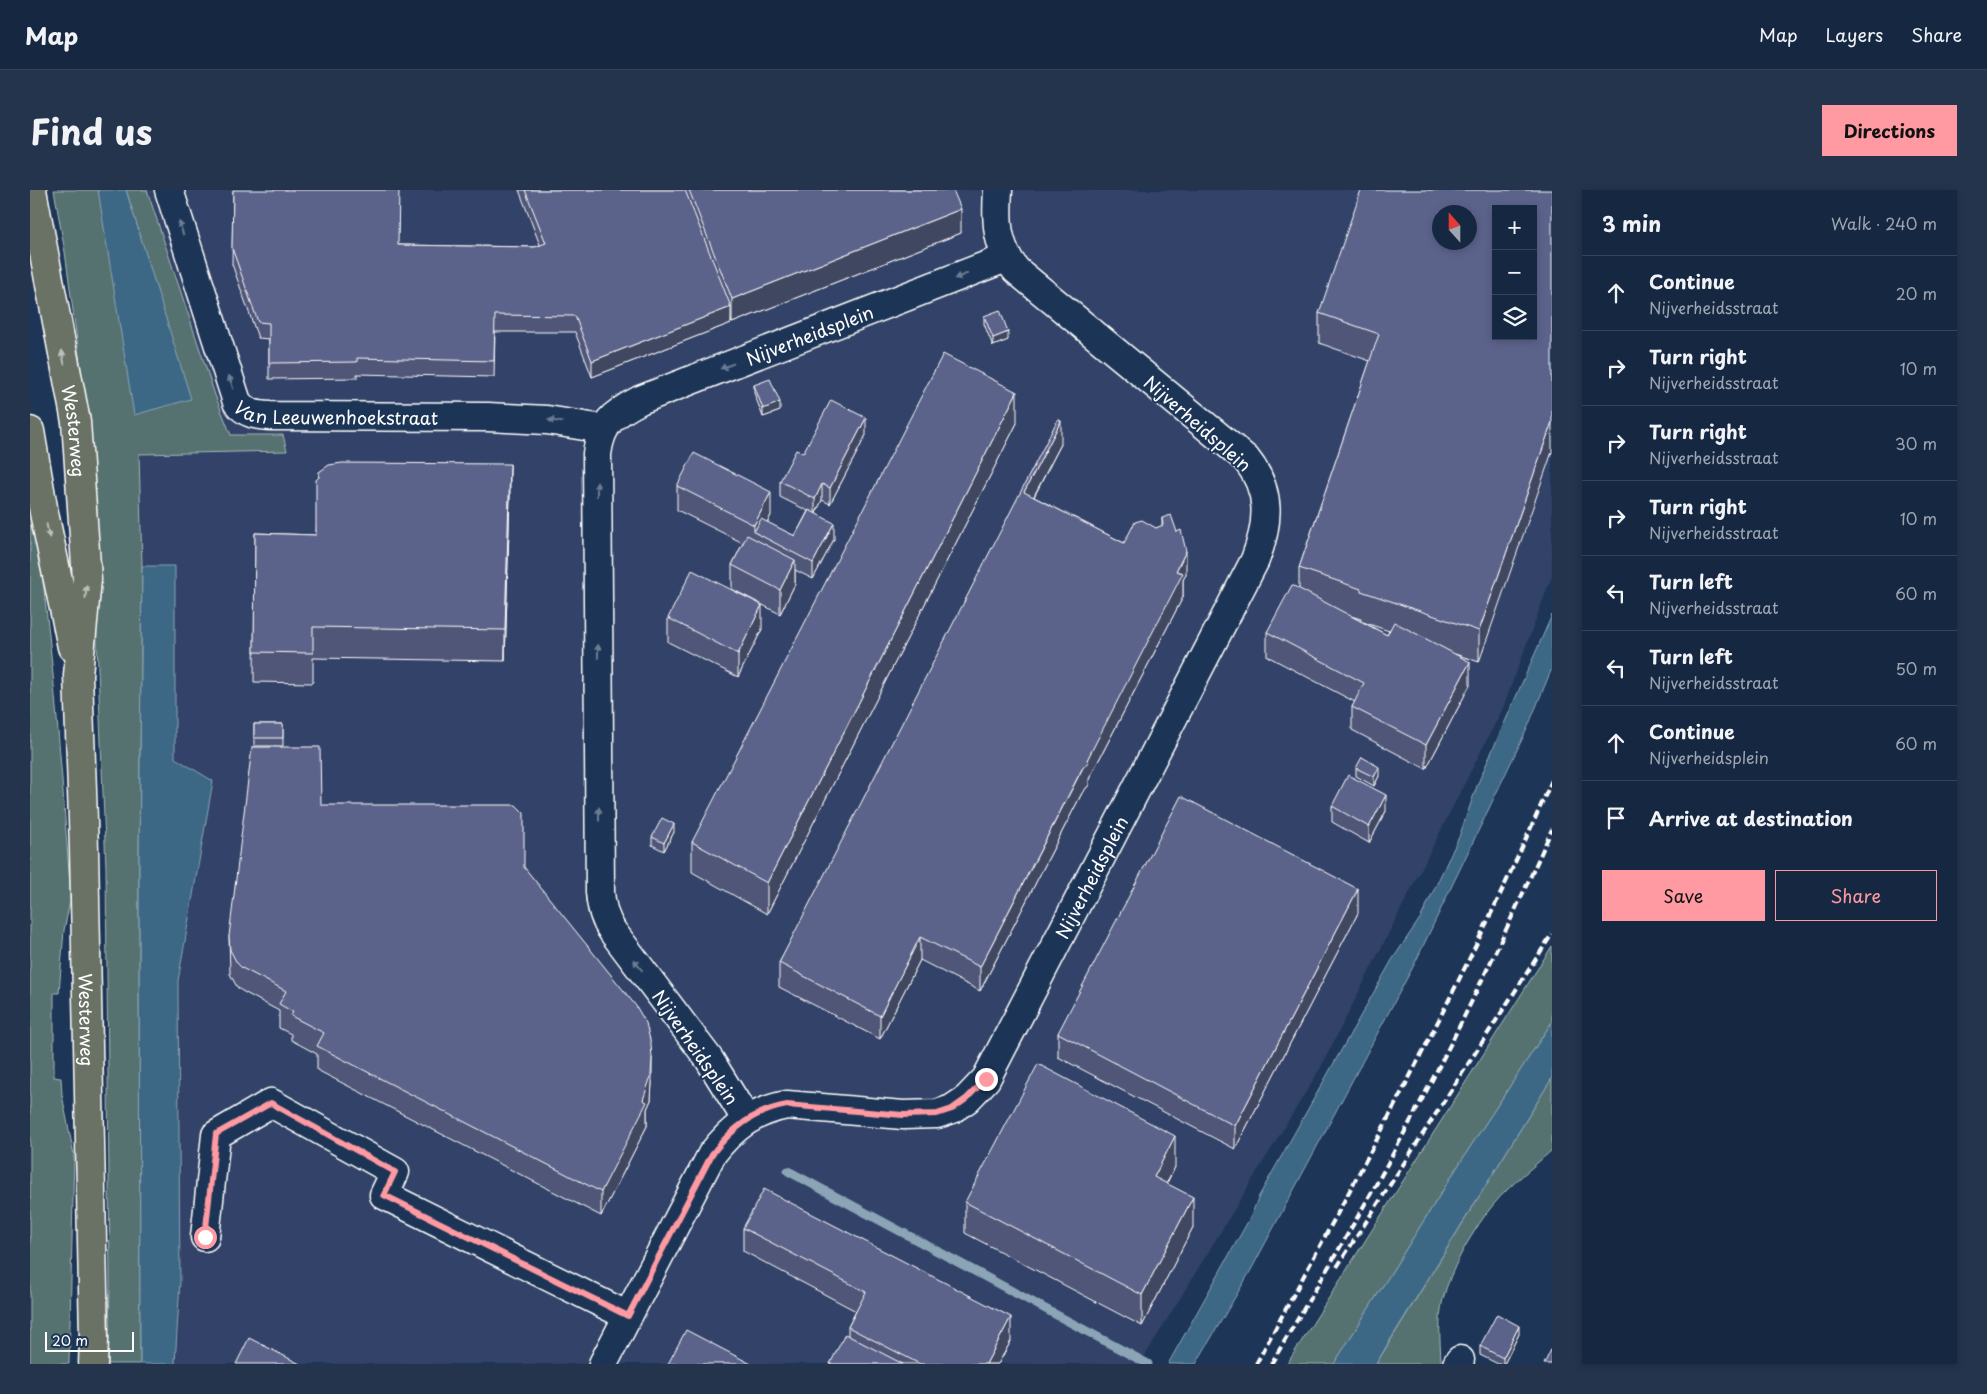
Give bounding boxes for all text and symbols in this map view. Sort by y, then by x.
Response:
text: Map [25,17,78,53]
text: Map [1759,21,1798,48]
text: Layers [1826,21,1883,48]
text: Share [1911,21,1962,48]
text: Find us [30,104,152,157]
button: Directions [1822,105,1957,156]
north arrow [1432,205,1477,250]
map controls [1492,205,1537,340]
button: + [1492,205,1537,250]
text: 3 min [1602,207,1661,239]
text: Walk · 240 m [1831,211,1937,235]
one-way arrow [177,220,184,235]
button: − [1492,250,1537,295]
text: Continue [1649,267,1735,295]
one-way arrow [953,272,968,280]
icon: ahead [1602,279,1630,307]
text: 20 m [1896,281,1937,305]
button: layers [1492,295,1537,340]
text: Nijverheidsstraat [1649,295,1778,319]
street label: Nijverheidsplein [742,297,877,371]
text: Turn right [1649,342,1747,370]
one-way arrow [59,349,67,365]
icon: right [1602,354,1630,382]
text: 10 m [1900,356,1937,380]
one-way arrow [720,363,735,370]
street label: Nijverheidsplein [1138,369,1258,477]
text: Nijverheidsstraat [1649,370,1778,394]
one-way arrow [227,375,234,390]
street label: Westerweg [56,382,93,478]
street label: Van Leeuwenhoekstraat [228,394,438,430]
one-way arrow [547,417,563,425]
text: Turn right [1649,417,1747,445]
icon: right [1602,429,1630,457]
text: 30 m [1895,431,1937,455]
text: Nijverheidsstraat [1649,445,1778,469]
one-way arrow [593,480,601,496]
text: Turn right [1649,492,1747,520]
icon: right [1602,504,1630,532]
text: 10 m [1900,506,1937,530]
text: Nijverheidsstraat [1649,520,1778,544]
one-way arrow [44,523,52,538]
text: Turn left [1649,567,1733,595]
icon: left [1602,579,1630,607]
text: 60 m [1895,581,1937,605]
one-way arrow [82,583,90,599]
text: Nijverheidsstraat [1649,595,1778,619]
text: Turn left [1649,642,1733,670]
one-way arrow [594,643,602,659]
icon: left [1602,654,1630,682]
text: 50 m [1896,656,1937,680]
text: Nijverheidsstraat [1649,670,1778,694]
text: Continue [1649,717,1735,745]
icon: ahead [1602,729,1630,757]
text: 60 m [1895,731,1937,755]
text: Nijverheidsplein [1649,745,1769,769]
icon: arrive [1602,804,1630,832]
text: Arrive at destination [1649,804,1853,832]
one-way arrow [595,805,603,821]
street label: Nijverheidsplein [1048,811,1134,943]
button: Save [1602,870,1765,921]
button: Share [1775,870,1937,921]
one-way arrow [632,959,643,972]
street label: Westerweg [73,973,102,1067]
street label: Nijverheidsplein [646,984,746,1110]
route end [975,1068,998,1091]
route start [194,1226,217,1249]
scale bar [45,1329,134,1352]
text: 20 m [52,1330,88,1351]

